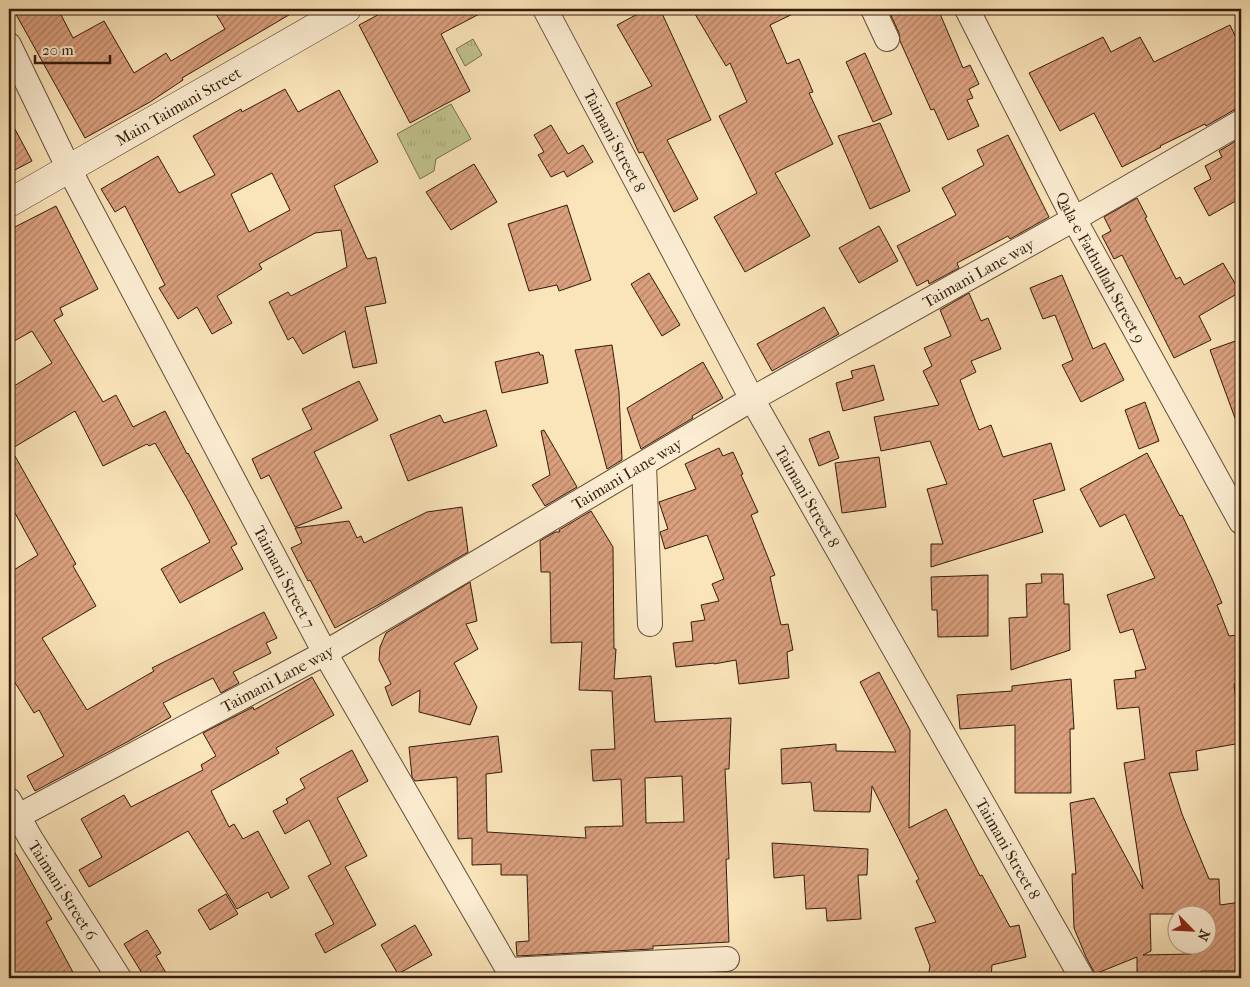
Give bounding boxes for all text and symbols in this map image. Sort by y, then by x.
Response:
scale bar [35,32,110,64]
text: 20 m [42,41,74,59]
street label: Main Taimani Street [112,63,245,150]
street label: Taimani Street 8 [579,86,649,195]
street label: Qala-e Fathullah Street 9 [1052,189,1149,346]
street label: Taimani Lane way [919,234,1038,312]
street label: Taimani Lane way [569,434,686,514]
street label: Taimani Street 8 [771,443,844,551]
street label: Taimani Street 7 [249,522,319,632]
street label: Taimani Lane way [218,641,338,716]
street label: Taimani Street 8 [971,795,1044,903]
street label: Taimani Street 6 [24,837,101,944]
north arrow [1168,904,1218,954]
text: N [1193,927,1213,944]

